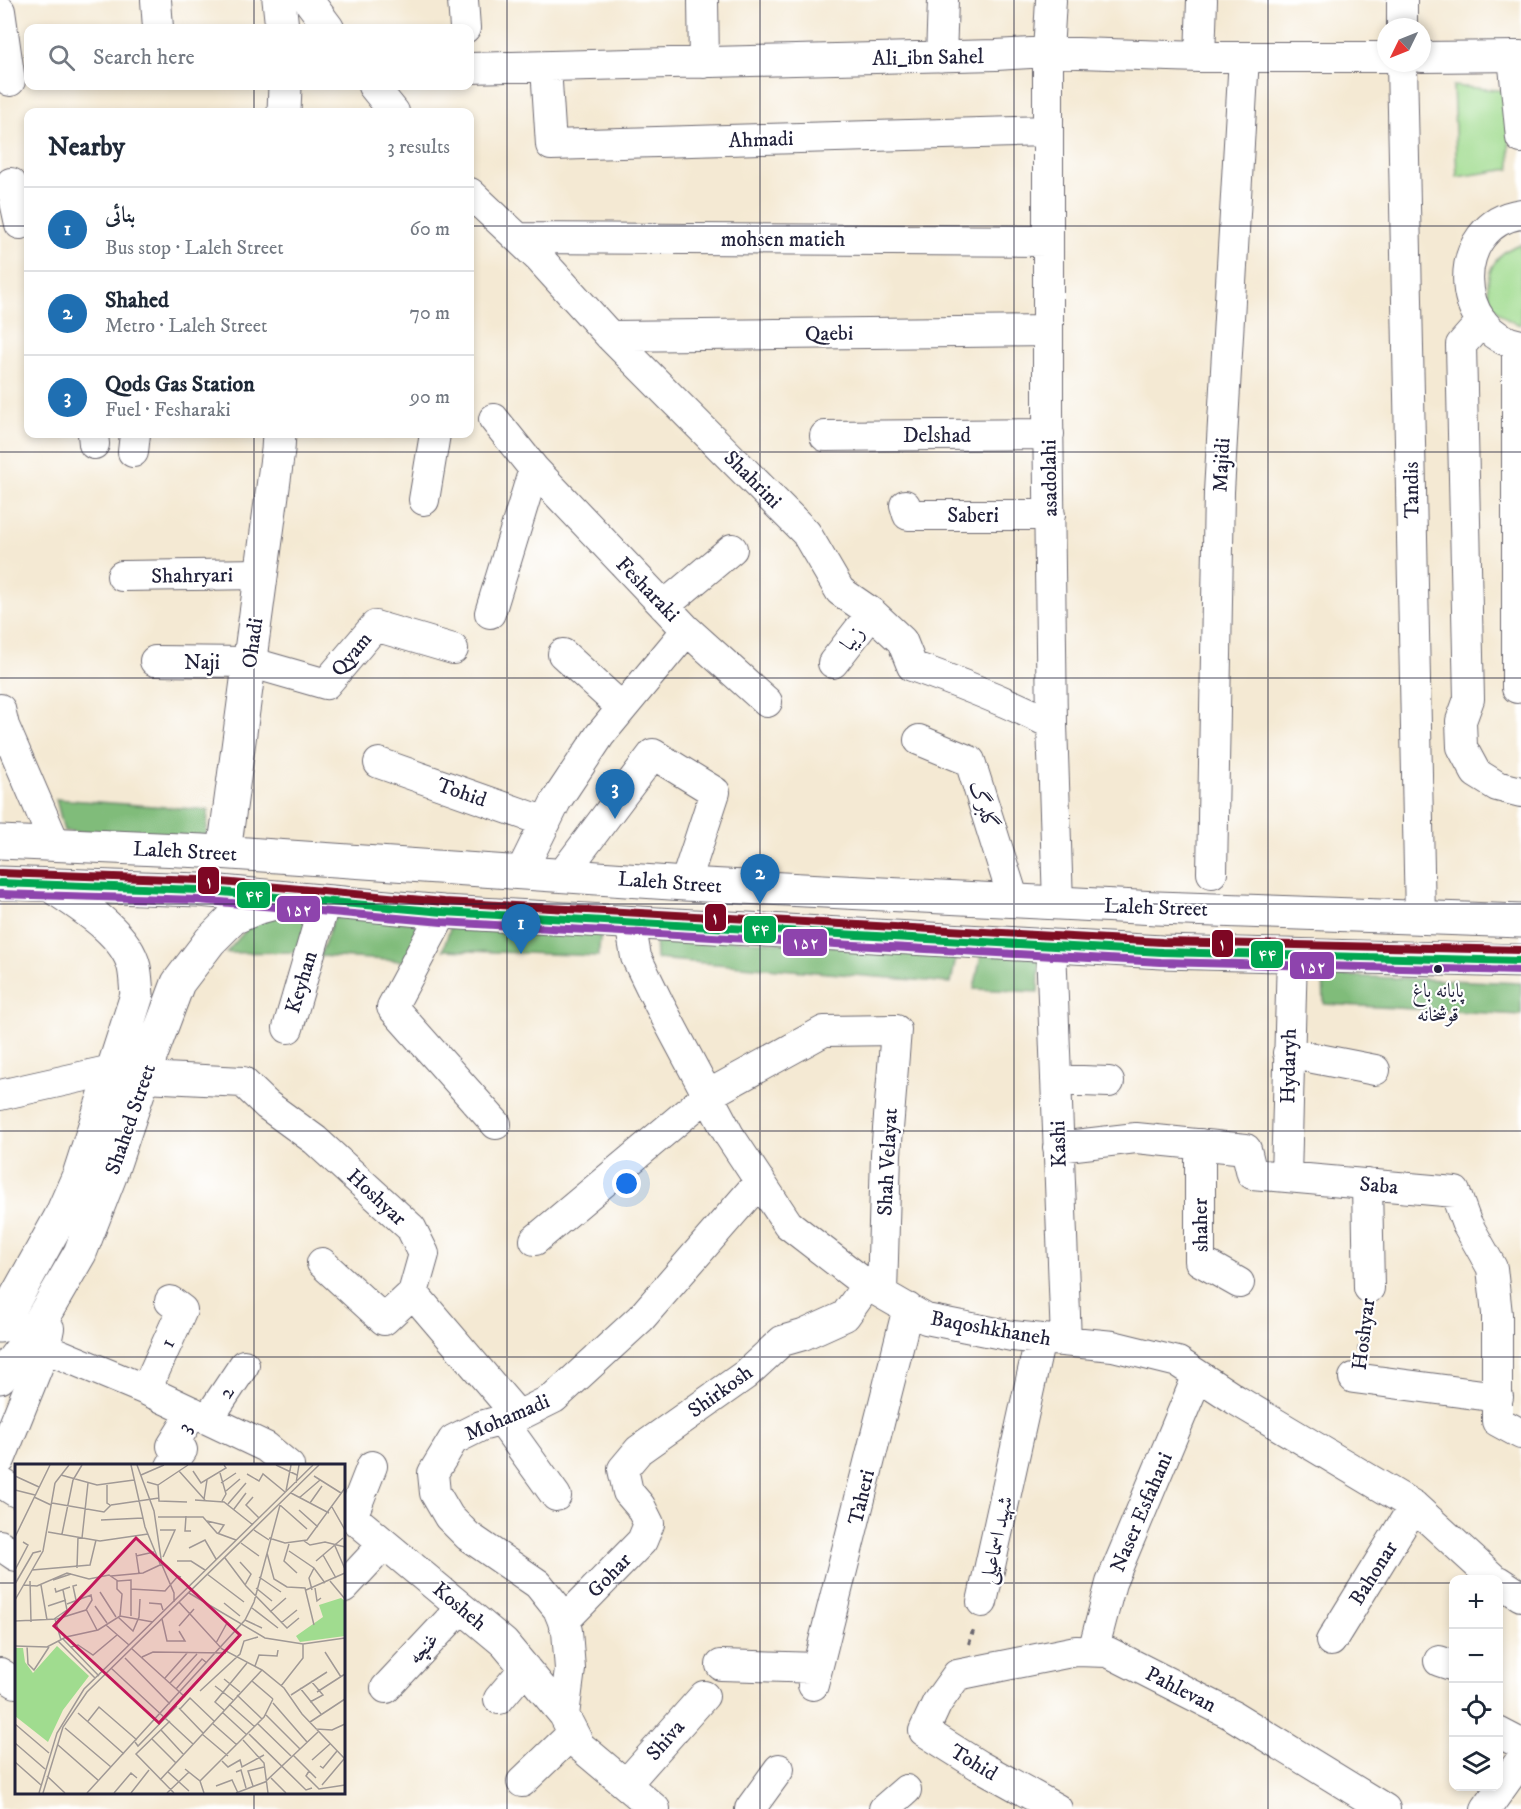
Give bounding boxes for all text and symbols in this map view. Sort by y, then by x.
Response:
north arrow [1377,18,1431,72]
search box [24,24,474,90]
icon: search [45,41,78,74]
text: Search here [93,44,195,71]
street label: Ali_ibn Sahel [872,44,985,72]
street label: Ahmadi [728,126,794,154]
text: Nearby [48,131,125,164]
text: 3 results [387,135,450,160]
text: بنائی [105,202,135,229]
text: 1 [64,217,71,242]
text: 60 m [410,217,450,242]
street label: mohsen matieh [721,227,845,253]
text: Bus stop · Laleh Street [105,236,284,261]
text: Shahed [105,287,169,314]
text: 2 [63,301,72,326]
text: 70 m [409,301,450,326]
text: Metro · Laleh Street [105,314,267,339]
street label: Qaebi [805,321,853,347]
text: Qods Gas Station [105,371,255,398]
text: 3 [64,385,71,410]
text: 90 m [410,385,450,410]
text: Fuel · Fesharaki [105,398,231,423]
street label: Delshad [903,423,972,449]
street label: Majidi [1208,437,1236,493]
street label: asadolahi [1036,439,1064,517]
street label: Shahrini [718,445,787,514]
street label: Tandis [1399,461,1425,519]
street label: Saberi [947,503,999,529]
street label: Fesharaki [610,552,685,628]
street label: Shahryari [151,562,233,590]
street label: Ohadi [237,616,269,670]
street label: زیبا [835,621,871,656]
street label: Qyam [326,627,378,682]
street label: Naji [184,650,220,676]
pin: 3 [596,770,634,819]
street label: Tohid [433,772,490,814]
street label: گلبرگ [963,777,1004,833]
street label: Laleh Street [132,836,238,868]
pin: 2 [740,854,780,904]
line badge: ۱ [197,866,220,895]
street label: Laleh Street [617,866,723,900]
text: ۱ [204,872,214,892]
line badge: ۴۴ [236,881,271,909]
text: ۴۴ [245,886,264,906]
street label: Laleh Street [1103,893,1209,923]
line badge: ۱۵۲ [276,895,321,923]
text: ۱۵۲ [284,900,312,920]
line badge: ۱ [704,903,727,932]
pin: 1 [502,904,540,954]
text: ۱ [710,908,720,928]
line badge: ۴۴ [743,915,777,944]
text: ۴۴ [751,920,770,940]
line badge: ۱۵۲ [782,928,828,957]
line badge: ۱ [1211,929,1234,958]
text: ۱۵۲ [791,933,819,953]
text: ۱ [1217,934,1227,954]
line badge: ۴۴ [1250,940,1284,969]
text: ۴۴ [1258,945,1277,965]
street label: Keyhan [280,948,324,1017]
line badge: ۱۵۲ [1289,951,1335,980]
text: ۱۵۲ [1298,957,1326,977]
marker: پایانه باغ قوشخانه [1432,963,1444,975]
place label: پایانه باغ قوشخانه [1412,979,1465,1028]
street label: Hydaryh [1275,1028,1303,1104]
street label: Shahed Street [100,1060,162,1178]
street label: Shah Velayat [872,1107,904,1217]
street label: Kashi [1045,1120,1073,1168]
street label: Hoshyar [341,1164,412,1232]
your location [612,1169,641,1198]
street label: Saba [1359,1171,1399,1201]
street label: shaher [1188,1197,1214,1252]
street label: Hoshyar [1347,1297,1381,1371]
street label: Baqoshkhaneh [929,1306,1053,1352]
street label: 1 [154,1335,181,1352]
street label: Shirkosh [683,1360,758,1424]
street label: 2 [213,1380,241,1404]
street label: Mohamadi [461,1388,554,1447]
street label: 3 [172,1417,198,1438]
street label: Naser Esfahani [1105,1449,1179,1576]
inset map [15,1464,345,1794]
street label: Taheri [843,1467,881,1527]
street label: شهید اسماعیلی [975,1494,1021,1587]
street label: Bahonar [1344,1536,1404,1611]
street label: Gohar [582,1548,637,1604]
map controls [1449,1575,1503,1791]
button: + [1449,1575,1503,1629]
street label: Kosheh [427,1577,492,1637]
street label: غنچه [403,1627,445,1670]
button: − [1449,1629,1503,1683]
street label: Pahlevan [1141,1661,1220,1719]
button: locate [1449,1683,1503,1737]
street label: Shiva [641,1715,691,1766]
button: layers [1449,1737,1503,1791]
street label: Tohid [945,1739,1002,1787]

